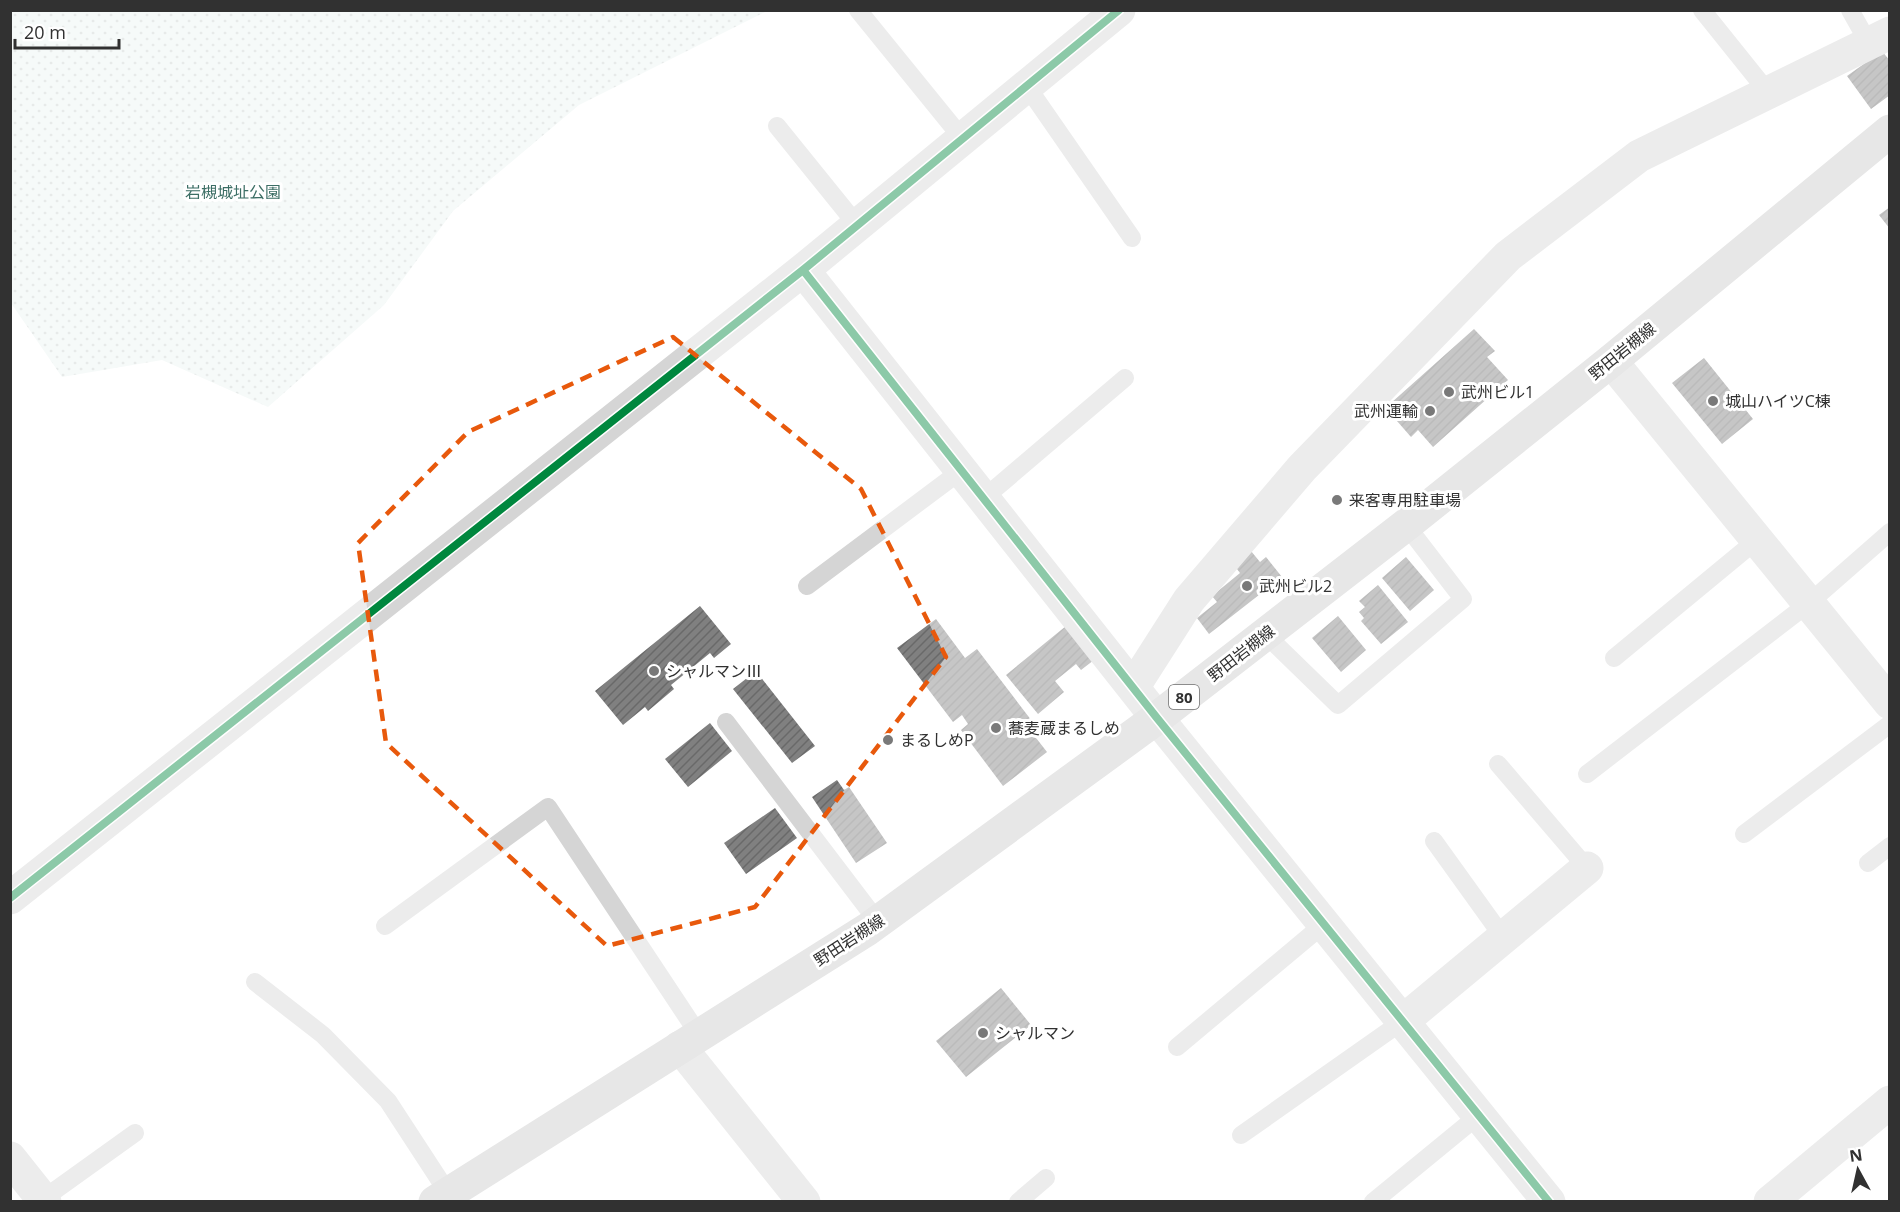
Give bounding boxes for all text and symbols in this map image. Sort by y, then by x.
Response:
scale bar [15,12,118,50]
text: 20 m [24,20,66,44]
park label: 岩槻城址公園 [185,181,281,203]
street label: 野田岩槻線 [1584,317,1660,385]
place label: 武州ビル1 [1461,381,1534,403]
marker: 武州ビル1 [1442,385,1456,399]
place label: 城山ハイツC棟 [1725,390,1831,412]
marker: 城山ハイツC棟 [1706,394,1720,408]
place label: 武州運輸 [1354,400,1418,422]
marker: 武州運輸 [1423,404,1437,418]
place label: 来客専用駐車場 [1349,489,1461,511]
marker: 来客専用駐車場 [1330,493,1344,507]
place label: 武州ビル2 [1259,575,1332,597]
marker: 武州ビル2 [1240,579,1254,593]
street label: 野田岩槻線 [1203,620,1279,686]
place label: シャルマンⅢ [666,660,762,682]
marker: シャルマンⅢ [647,664,661,678]
road number: 80 [1169,685,1199,709]
place label: 蕎麦蔵まるしめ [1008,717,1120,739]
marker: 蕎麦蔵まるしめ [989,721,1003,735]
place label: まるしめP [900,729,974,751]
marker: まるしめP [881,733,895,747]
street label: 野田岩槻線 [809,909,889,971]
place label: シャルマン [995,1022,1075,1044]
marker: シャルマン [976,1026,990,1040]
north arrow [1828,1140,1888,1200]
text: N [1848,1143,1864,1167]

